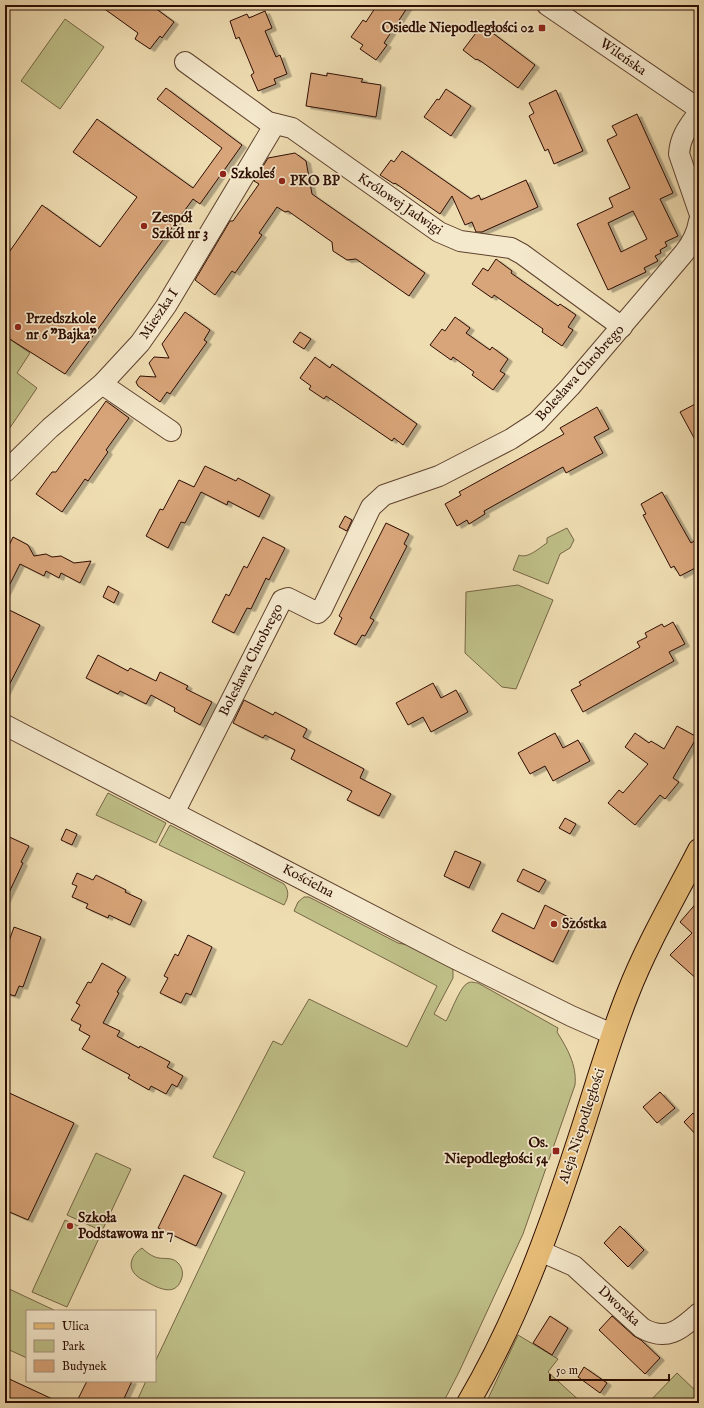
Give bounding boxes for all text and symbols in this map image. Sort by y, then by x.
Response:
place label: Osiedle Niepodległości 02 [382,19,534,37]
marker: Osiedle Niepodległości 02 [537,23,547,33]
street label: Wileńska [596,34,651,80]
place label: Szkoleś [231,165,276,183]
marker: Szkoleś [218,169,228,179]
street label: Królowej Jadwigi [354,169,446,239]
place label: PKO BP [290,172,341,190]
marker: PKO BP [277,176,287,186]
place label: Zespół Szkół nr 3 [152,209,208,243]
marker: Zespół Szkół nr 3 [139,221,149,231]
street label: Mieszka I [136,285,182,343]
place label: Przedszkole nr 6 "Bajka" [26,310,97,344]
street label: Bolesława Chrobrego [532,321,629,425]
marker: Przedszkole nr 6 "Bajka" [13,322,23,332]
street label: Bolesława Chrobrego [215,600,287,719]
street label: Kościelna [279,860,338,903]
place label: Szóstka [562,915,607,933]
marker: Szóstka [549,919,559,929]
street label: Aleja Niepodległości [555,1066,609,1187]
place label: Os. Niepodległości 54 [444,1134,549,1168]
marker: Os. Niepodległości 54 [551,1146,561,1156]
place label: Szkoła Podstawowa nr 7 [78,1209,174,1243]
marker: Szkoła Podstawowa nr 7 [65,1221,75,1231]
street label: Dworska [594,1282,645,1331]
legend [26,1310,156,1382]
text: Ulica [62,1319,90,1334]
text: Park [62,1339,85,1354]
scale bar [550,1356,669,1382]
text: Budynek [62,1359,107,1374]
text: 50 m [556,1363,578,1378]

